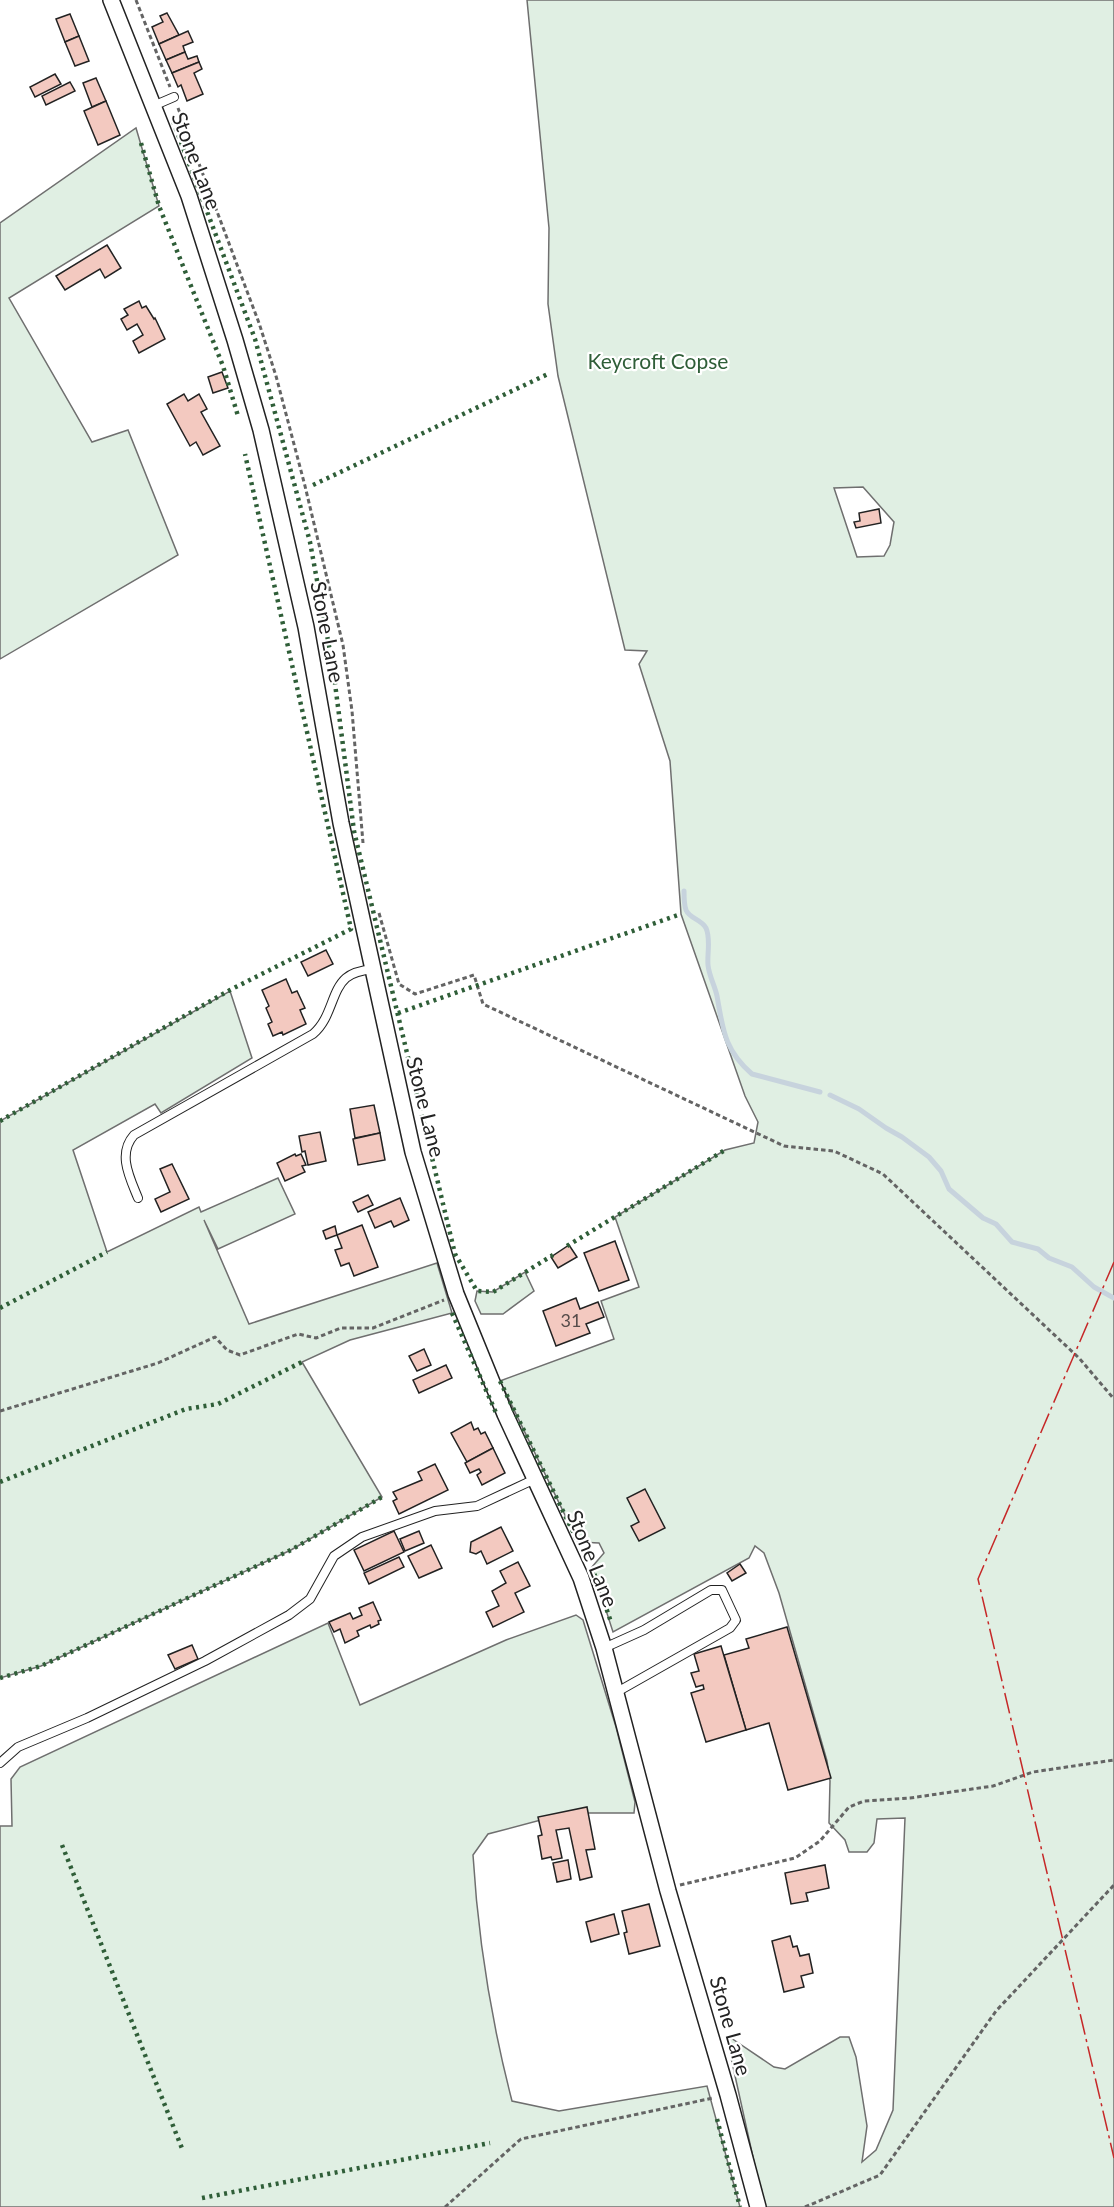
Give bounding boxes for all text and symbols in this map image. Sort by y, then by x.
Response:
street label: Stone Lane [167,108,227,213]
park label: Keycroft Copse [588,348,728,373]
street label: Stone Lane [306,579,351,684]
street label: Stone Lane [402,1054,451,1159]
house number: 31 [561,1309,581,1331]
street label: Stone Lane [563,1506,624,1611]
street label: Stone Lane [705,1973,758,2078]

